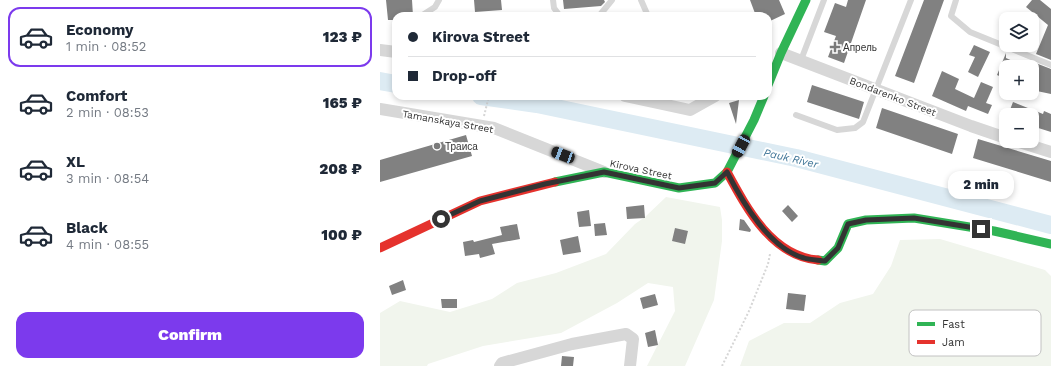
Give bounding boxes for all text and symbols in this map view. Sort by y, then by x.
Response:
map controls [999,12,1039,148]
button: layers [999,12,1039,52]
icon: car [18,19,54,55]
text: Economy [66,21,133,39]
text: 123 ₽ [323,28,362,46]
text: Kirova Street [432,28,529,46]
text: 1 min · 08:52 [66,39,146,54]
marker: Апрель [830,42,840,52]
place label: Апрель [843,42,877,53]
button: + [999,60,1039,100]
text: Drop-off [432,67,497,85]
street label: Bondarenko Street [848,75,938,118]
icon: car [18,85,54,121]
text: Comfort [66,87,127,105]
text: 165 ₽ [323,94,362,112]
text: 2 min · 08:53 [66,105,149,120]
street label: Tamanskaya Street [402,108,495,135]
button: − [999,108,1039,148]
car [730,133,752,159]
marker: Траиса [432,141,442,151]
place label: Траиса [445,141,478,152]
car [550,145,576,165]
water label: Pauk River [762,146,820,171]
icon: car [18,151,54,187]
text: XL [66,153,85,171]
street label: Kirova Street [609,158,674,182]
text: 208 ₽ [319,160,362,178]
text: 3 min · 08:54 [66,171,149,186]
callout: 2 min [948,171,1014,199]
text: 2 min [963,177,999,192]
route start [432,210,450,228]
icon: car [18,217,54,253]
text: Black [66,219,108,237]
route end [972,220,990,238]
text: 100 ₽ [321,226,362,244]
text: 4 min · 08:55 [66,237,149,252]
legend [909,310,1041,356]
button: Confirm [16,312,364,358]
text: Fast [942,318,965,331]
text: Jam [942,336,965,349]

